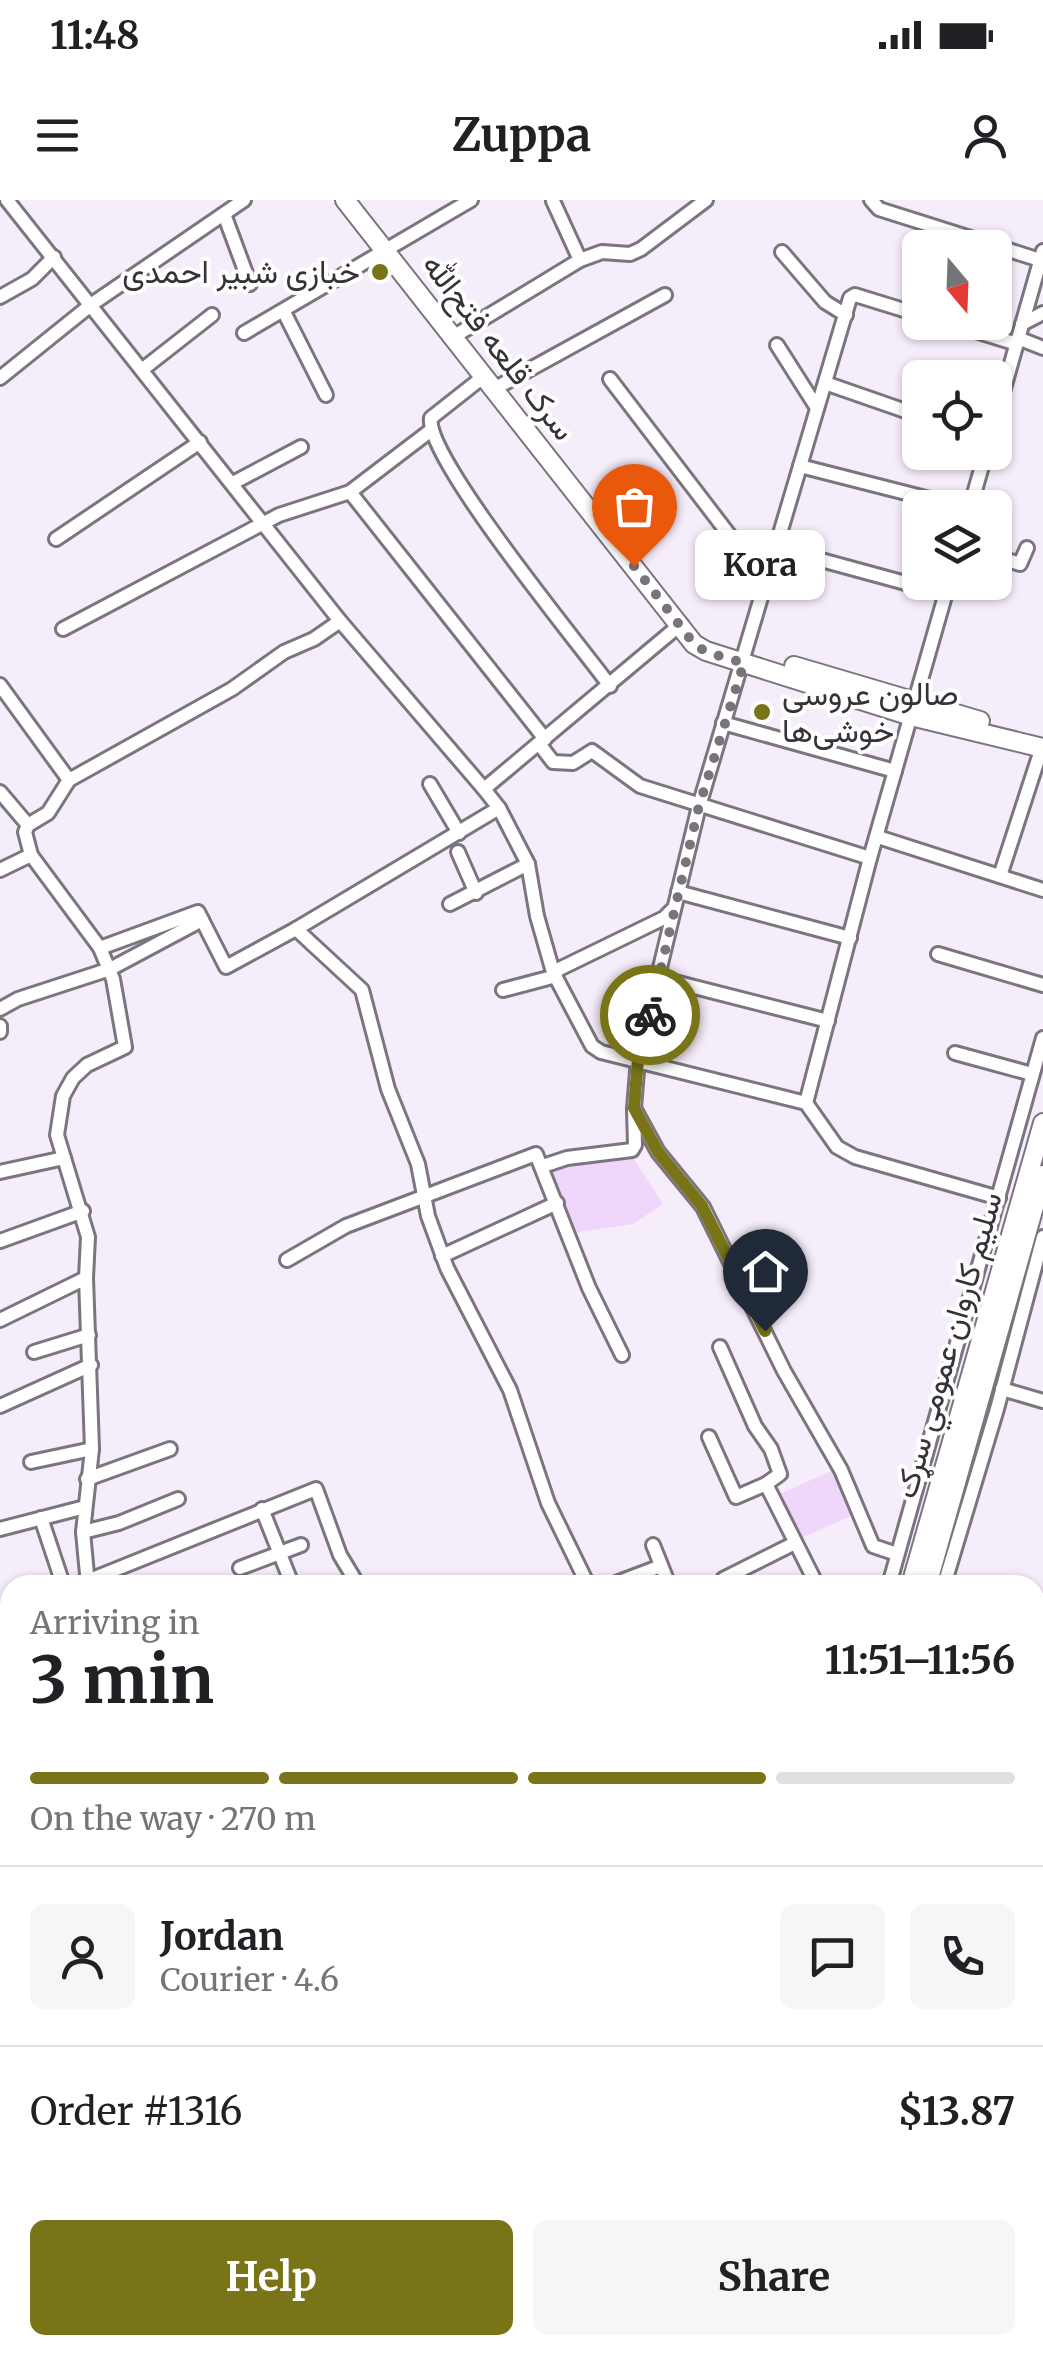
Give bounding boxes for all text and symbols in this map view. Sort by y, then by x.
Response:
text: 11:48 [50,12,140,59]
text: Zuppa [452,107,591,163]
icon: menu [30,108,85,163]
icon: person [958,108,1013,163]
north arrow [902,230,1012,340]
map controls [902,230,1012,600]
street label: سرک قلعه فتح‌الله [412,246,584,450]
place label: خبازی شبیر احمدی [122,252,360,292]
marker: خبازی شبیر احمدی [369,261,391,283]
button: locate [902,360,1012,470]
pin [592,464,677,567]
icon: bag [607,479,662,534]
button: layers [902,490,1012,600]
callout: Kora [694,531,824,601]
text: Kora [723,545,797,585]
place label: صالون عروسی خوشی‌ها [782,674,959,751]
marker: صالون عروسی خوشی‌ها [751,701,773,723]
courier [600,965,700,1065]
icon: bike [623,988,678,1043]
street label: سلیم کاروان عمومي سړک [885,1187,1017,1504]
pin [723,1229,808,1332]
icon: home [738,1244,793,1299]
text: Arriving in [30,1603,199,1643]
text: 11:51–11:56 [825,1637,1015,1684]
text: 3 min [30,1639,214,1721]
text: On the way · 270 m [30,1799,316,1839]
button: person [30,1904,135,2009]
button: chat [780,1904,885,2009]
button: phone [910,1904,1015,2009]
text: Jordan [160,1913,284,1960]
text: Courier · 4.6 [160,1960,339,2000]
text: Order #1316 [30,2088,243,2135]
text: $13.87 [898,2088,1015,2135]
button: Help [30,2220,513,2335]
button: Share [533,2220,1015,2335]

